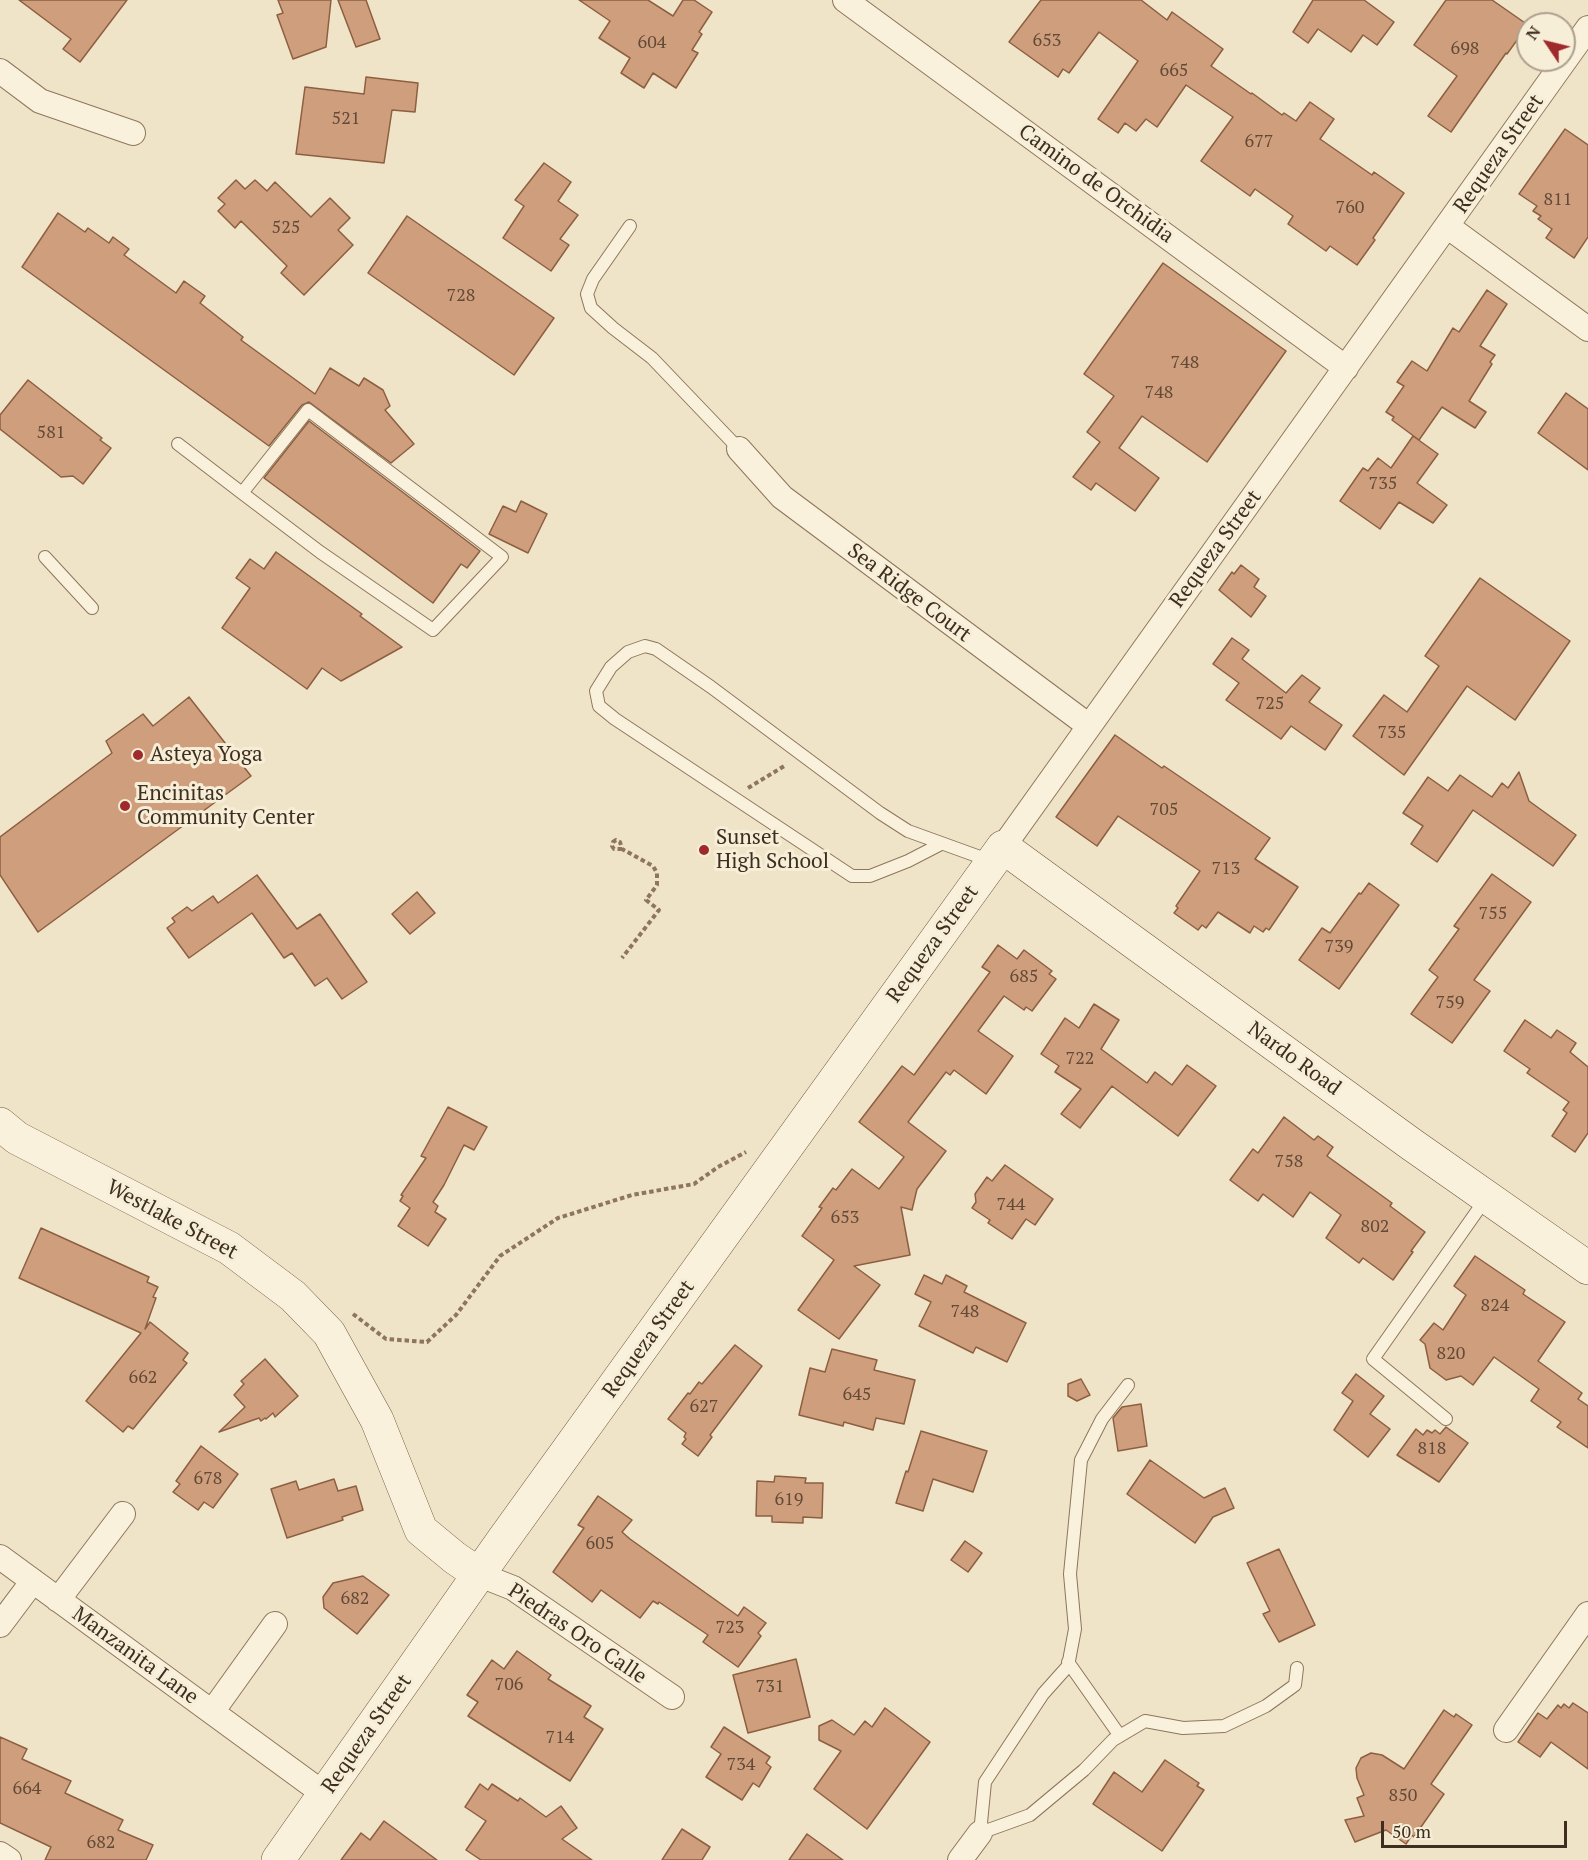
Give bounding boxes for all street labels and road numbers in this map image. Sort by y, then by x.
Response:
street label: Requeza Street [1449,90,1549,218]
street label: Camino de Orchidia [1013,119,1179,249]
street label: Requeza Street [1165,485,1267,613]
street label: Sea Ridge Court [842,538,976,648]
street label: Requeza Street [882,880,984,1008]
street label: Nardo Road [1242,1017,1346,1101]
street label: Westlake Street [102,1175,242,1265]
street label: Requeza Street [598,1275,700,1403]
street label: Piedras Oro Calle [503,1578,651,1690]
street label: Manzanita Lane [67,1602,203,1710]
street label: Requeza Street [317,1670,417,1798]

